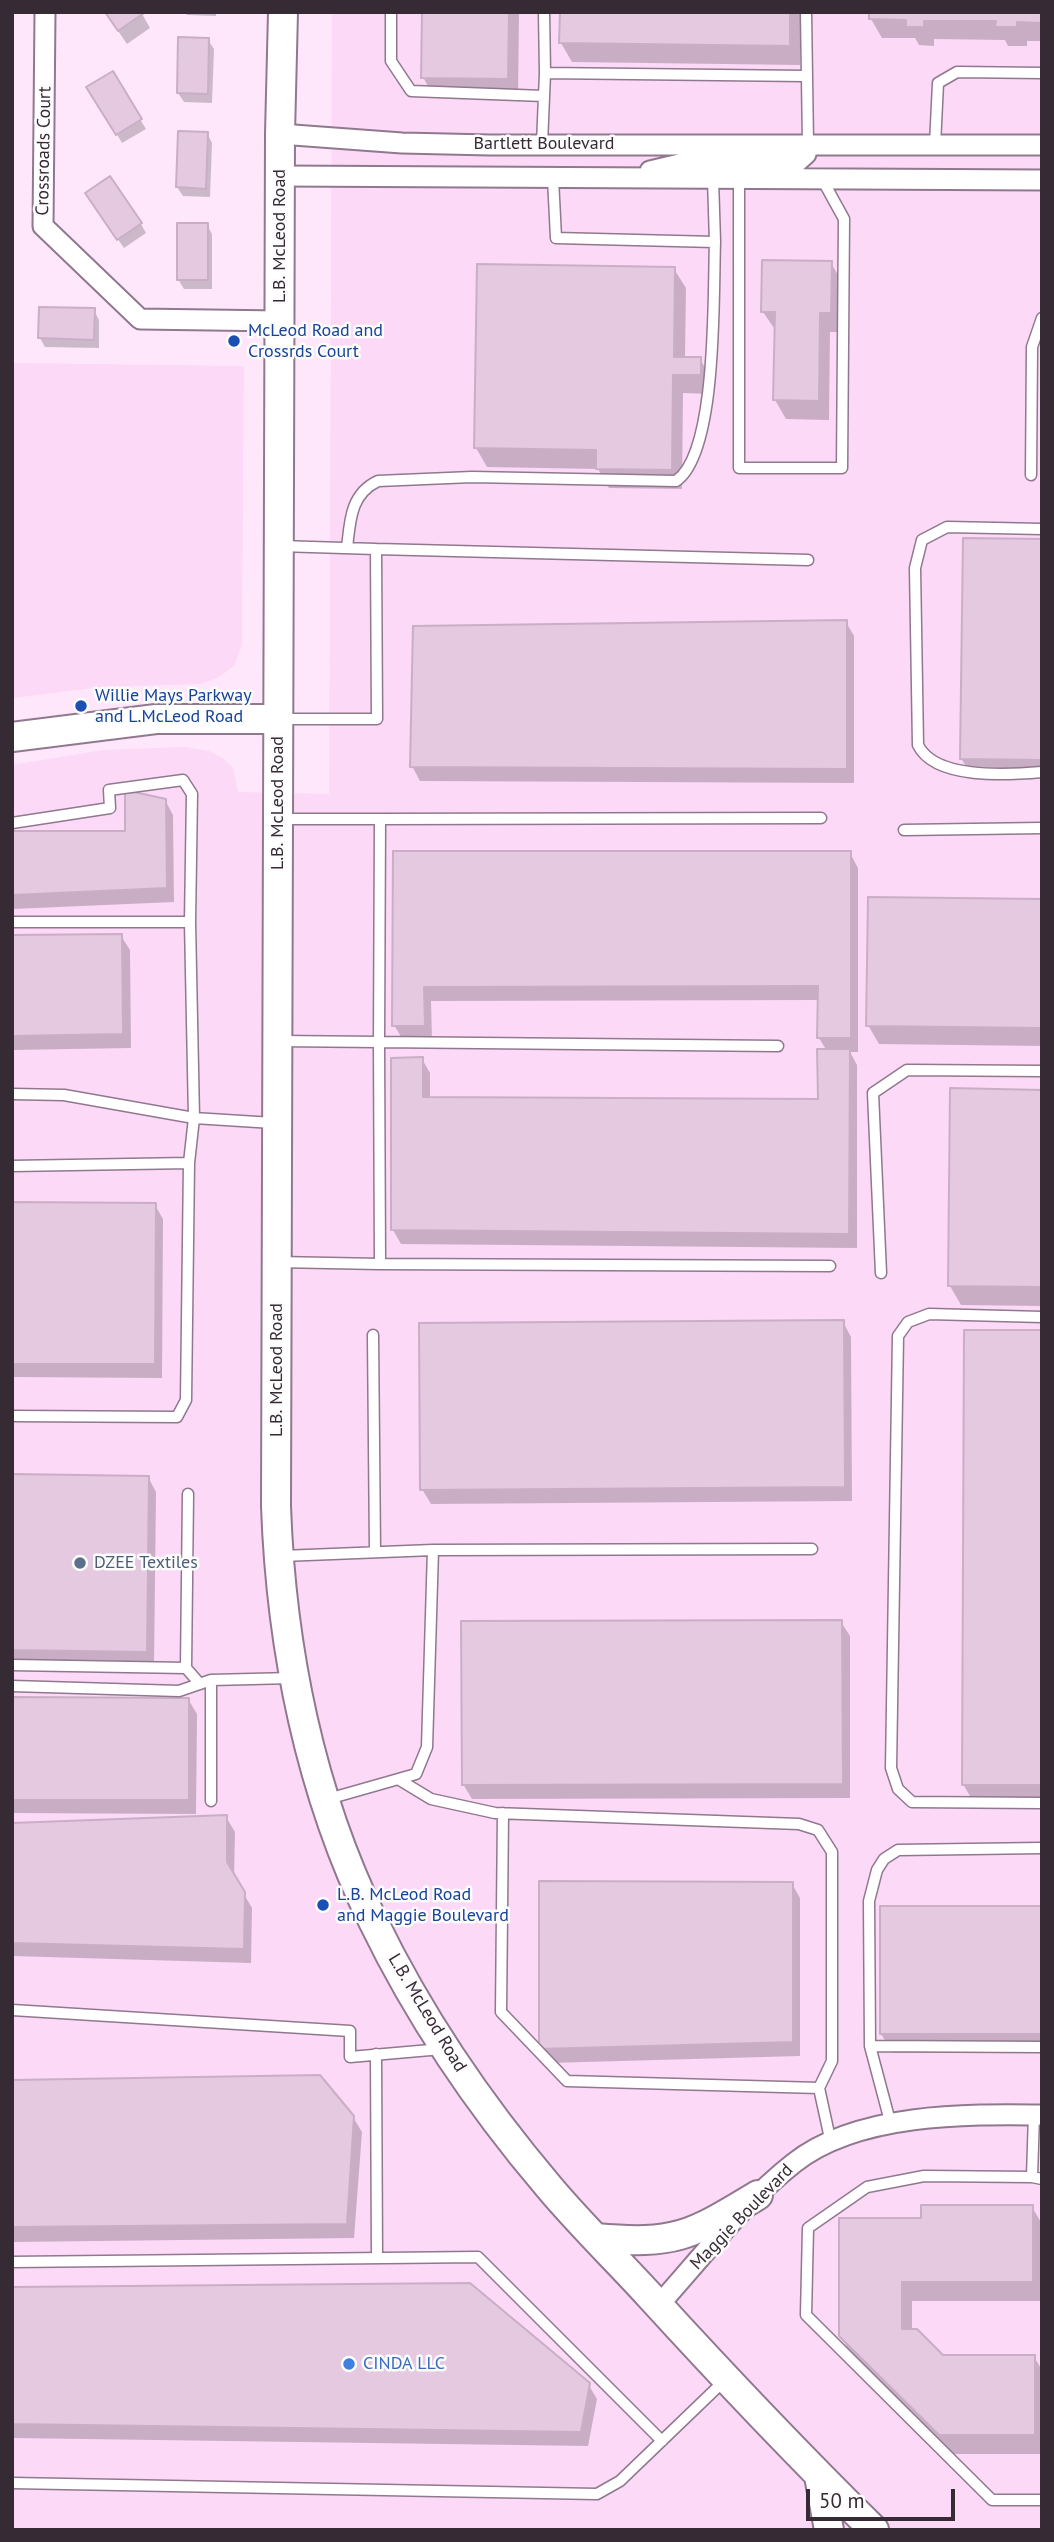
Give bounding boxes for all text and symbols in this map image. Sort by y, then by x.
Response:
street label: Crossroads Court [32,86,56,216]
street label: Bartlett Boulevard [474,133,614,155]
street label: L.B. McLeod Road [269,169,291,303]
place label: McLeod Road and Crossrds Court [248,320,383,362]
marker: McLeod Road and Crossrds Court [226,333,242,349]
place label: Willie Mays Parkway and L.McLeod Road [95,685,252,728]
marker: Willie Mays Parkway and L.McLeod Road [73,698,89,714]
street label: L.B. McLeod Road [267,736,289,870]
street label: L.B. McLeod Road [266,1303,288,1437]
place label: DZEE Textiles [94,1552,198,1574]
marker: DZEE Textiles [72,1555,88,1571]
place label: L.B. McLeod Road and Maggie Boulevard [337,1884,509,1926]
marker: L.B. McLeod Road and Maggie Boulevard [315,1897,331,1913]
street label: L.B. McLeod Road [383,1950,471,2076]
street label: Maggie Boulevard [686,2160,798,2274]
place label: CINDA LLC [363,2353,445,2375]
marker: CINDA LLC [341,2356,357,2372]
scale bar [809,2476,958,2520]
text: 50 m [819,2487,865,2514]

